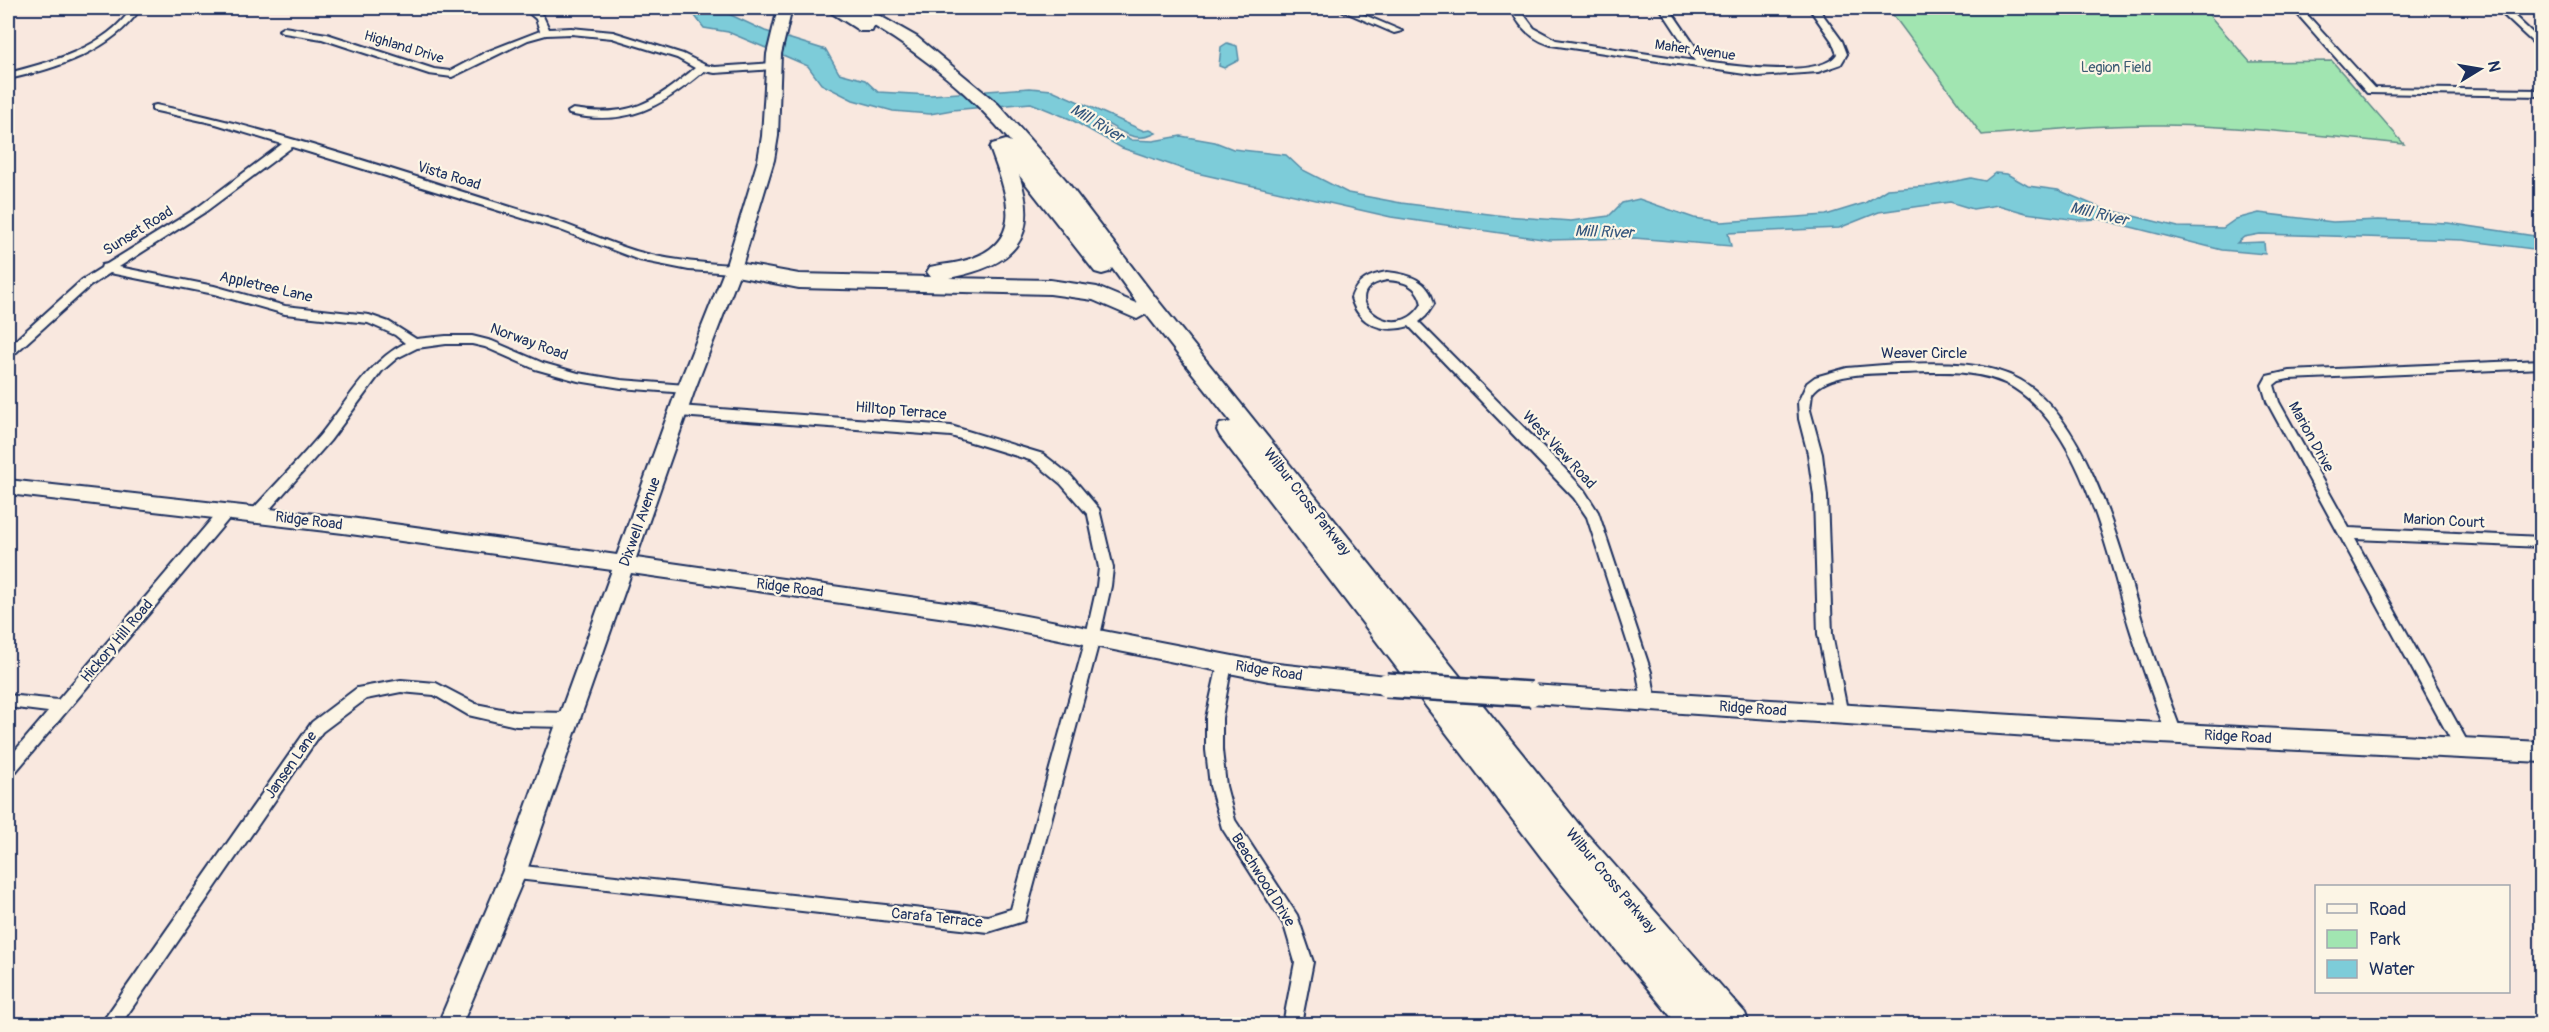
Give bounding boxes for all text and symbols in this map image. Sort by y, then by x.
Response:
street label: Highland Drive [362,27,446,67]
street label: Maher Avenue [1654,36,1736,64]
north arrow [2450,39,2510,99]
park label: Legion Field [2081,59,2151,76]
text: N [2483,59,2505,74]
water label: Mill River [1067,99,1129,148]
street label: Vista Road [415,157,483,195]
water label: Mill River [2068,198,2132,231]
street label: Sunset Road [99,202,177,260]
water label: Mill River [1574,221,1636,243]
street label: Appletree Lane [218,267,315,307]
street label: Norway Road [488,319,570,365]
street label: Weaver Circle [1881,344,1967,363]
street label: Hilltop Terrace [855,398,948,424]
street label: Marion Drive [2284,399,2338,476]
street label: West View Road [1518,407,1600,493]
street label: Wilbur Cross Parkway [1259,444,1355,560]
street label: Dixwell Avenue [615,474,665,569]
street label: Ridge Road [274,507,344,535]
street label: Marion Court [2403,509,2486,533]
street label: Ridge Road [755,574,825,602]
street label: Hickory Hill Road [77,596,157,686]
street label: Ridge Road [1234,656,1304,686]
street label: Ridge Road [1718,697,1788,721]
street label: Ridge Road [2204,726,2272,748]
street label: Jansen Lane [261,727,322,803]
street label: Wilbur Cross Parkway [1561,825,1661,938]
street label: Beachwood Drive [1227,830,1300,931]
legend [2315,885,2510,993]
text: Road [2369,898,2406,921]
street label: Carafa Terrace [890,904,984,932]
text: Park [2369,928,2401,951]
text: Water [2369,958,2415,981]

